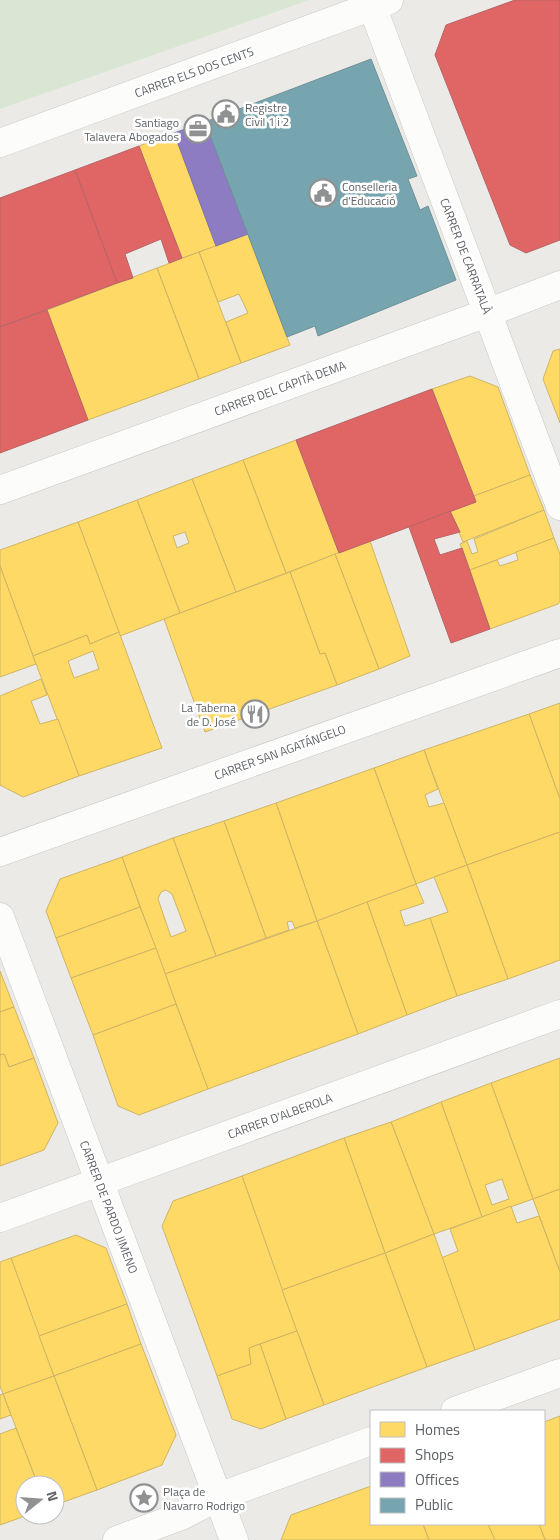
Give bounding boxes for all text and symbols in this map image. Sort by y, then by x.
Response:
street label: CARRER ELS DOS CENTS [132,42,256,102]
place label: Registre Civil 1 i 2 [245,98,289,131]
public building icon: Registre Civil 1 i 2 [211,99,241,129]
place label: Santiago Talavera Abogados [84,113,179,146]
office icon: Santiago Talavera Abogados [183,114,213,144]
place label: Conselleria d'Educació [342,177,397,210]
public building icon: Conselleria d'Educació [308,178,338,208]
street label: CARRER DE CARRATALÀ [435,195,497,317]
street label: CARRER DEL CAPITÀ DEMA [212,355,348,421]
place label: La Taberna de D. José [181,698,236,731]
restaurant icon: La Taberna de D. José [240,699,270,729]
street label: CARRER SAN AGATÁNGELO [211,719,349,785]
street label: CARRER D'ALBEROLA [225,1088,335,1144]
street label: CARRER DE PARDO JIMENO [75,1138,143,1276]
legend [370,1410,545,1525]
text: Homes [415,1418,460,1441]
text: Shops [415,1443,454,1466]
text: Offices [415,1468,459,1491]
north arrow [15,1475,65,1525]
place label: Plaça de Navarro Rodrigo [163,1482,245,1515]
place icon: Plaça de Navarro Rodrigo [129,1483,159,1513]
text: N [41,1488,64,1504]
text: Public [415,1493,453,1516]

